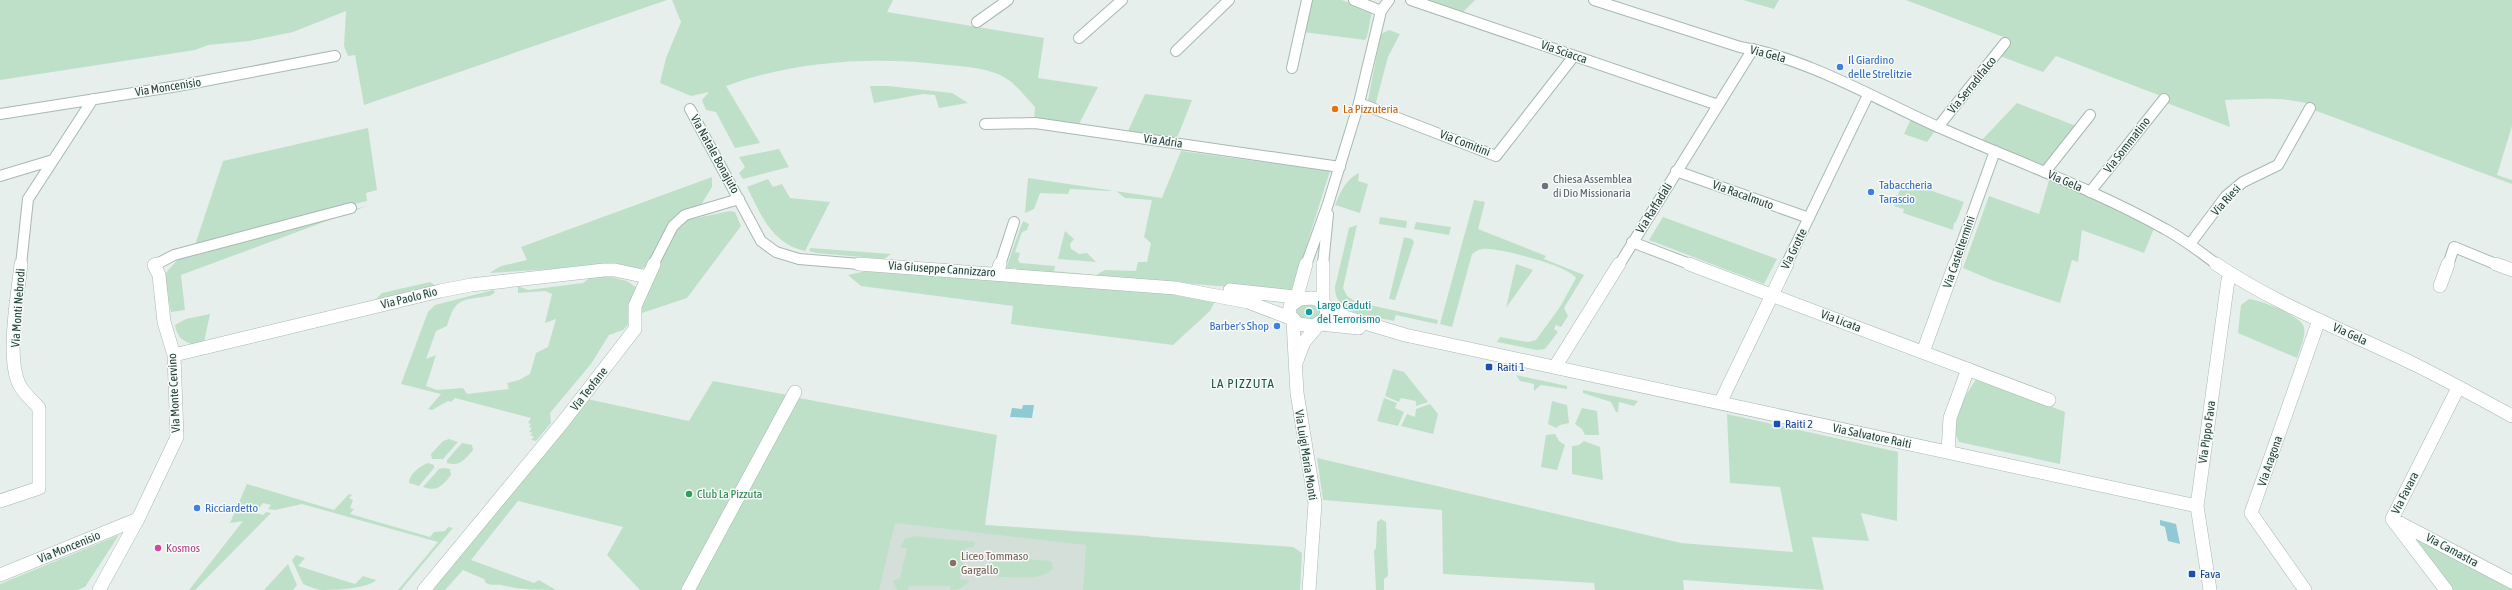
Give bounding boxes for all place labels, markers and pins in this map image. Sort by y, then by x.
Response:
place label: Il Giardino delle Strelitzie [1848,53,1912,81]
marker: Il Giardino delle Strelitzie [1835,62,1845,72]
place label: La Pizzuteria [1343,102,1398,116]
marker: La Pizzuteria [1330,104,1340,114]
place label: Chiesa Assemblea di Dio Missionaria [1553,172,1632,200]
place label: Tabaccheria Tarascio [1879,178,1932,206]
marker: Chiesa Assemblea di Dio Missionaria [1540,181,1550,191]
marker: Tabaccheria Tarascio [1866,187,1876,197]
place label: Largo Caduti del Terrorismo [1317,298,1381,326]
marker: Largo Caduti del Terrorismo [1304,307,1314,317]
place label: Barber's Shop [1209,319,1269,333]
marker: Barber's Shop [1272,321,1282,331]
place label: Raiti 1 [1497,360,1525,374]
marker: Raiti 1 [1484,362,1494,372]
place label: Raiti 2 [1785,417,1813,431]
marker: Raiti 2 [1772,419,1782,429]
place label: Club La Pizzuta [697,487,762,501]
marker: Club La Pizzuta [684,489,694,499]
place label: Ricciardetto [205,501,258,515]
marker: Ricciardetto [192,503,202,513]
place label: Kosmos [166,541,200,555]
marker: Kosmos [153,543,163,553]
place label: Liceo Tommaso Gargallo [961,549,1029,577]
marker: Liceo Tommaso Gargallo [948,558,958,568]
place label: Fava [2200,567,2221,581]
marker: Fava [2187,569,2197,579]

